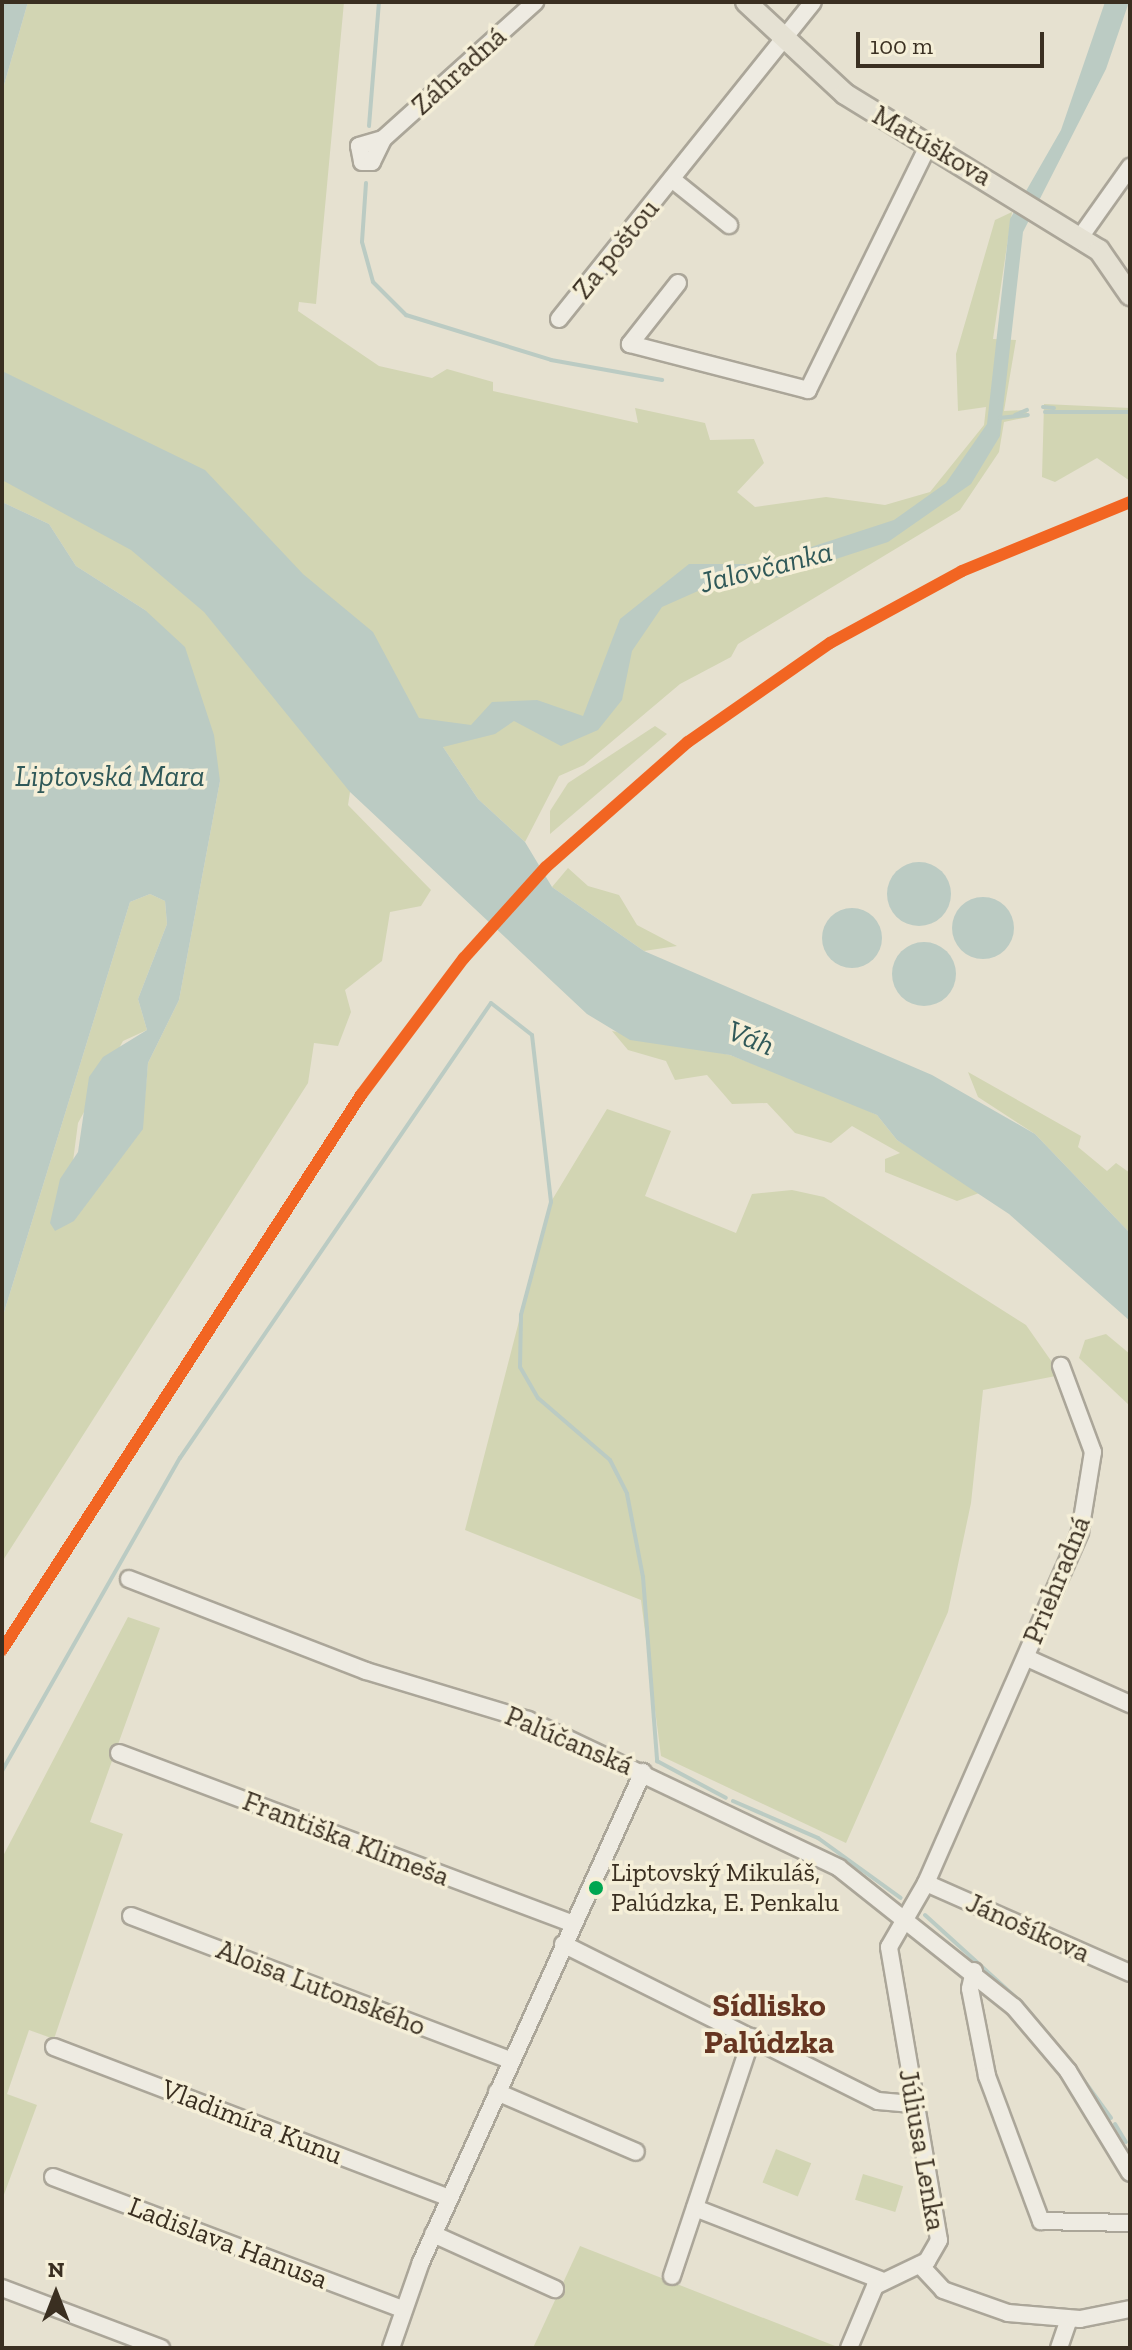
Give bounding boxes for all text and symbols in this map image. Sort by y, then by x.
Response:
scale bar [860,16,1048,66]
street label: Záhradná [405,20,513,122]
text: 100 m [870,31,933,60]
street label: Matúškova [866,98,998,194]
street label: Za poštou [566,192,666,306]
water label: Jalovčanka [696,533,836,601]
water label: Liptovská Mara [15,758,205,794]
water label: Váh [722,1012,780,1064]
street label: Priehradná [1016,1511,1098,1649]
street label: Palúčanská [500,1699,638,1783]
street label: Františka Klimeša [238,1784,454,1894]
place label: Liptovský Mikuláš, Palúdzka, E. Penkalu [611,1857,839,1918]
marker: Liptovský Mikuláš, Palúdzka, E. Penkalu [588,1880,604,1896]
street label: Jánošíkova [961,1886,1095,1970]
street label: Aloisa Lutonského [212,1933,430,2043]
district label: Sídlisko Palúdzka [704,1987,834,2062]
street label: Júliusa Lenka [891,2067,953,2233]
street label: Vladimíra Kunu [157,2072,347,2172]
street label: Ladislava Hanusa [124,2190,332,2296]
north arrow [16,2254,96,2334]
text: N [48,2256,64,2283]

